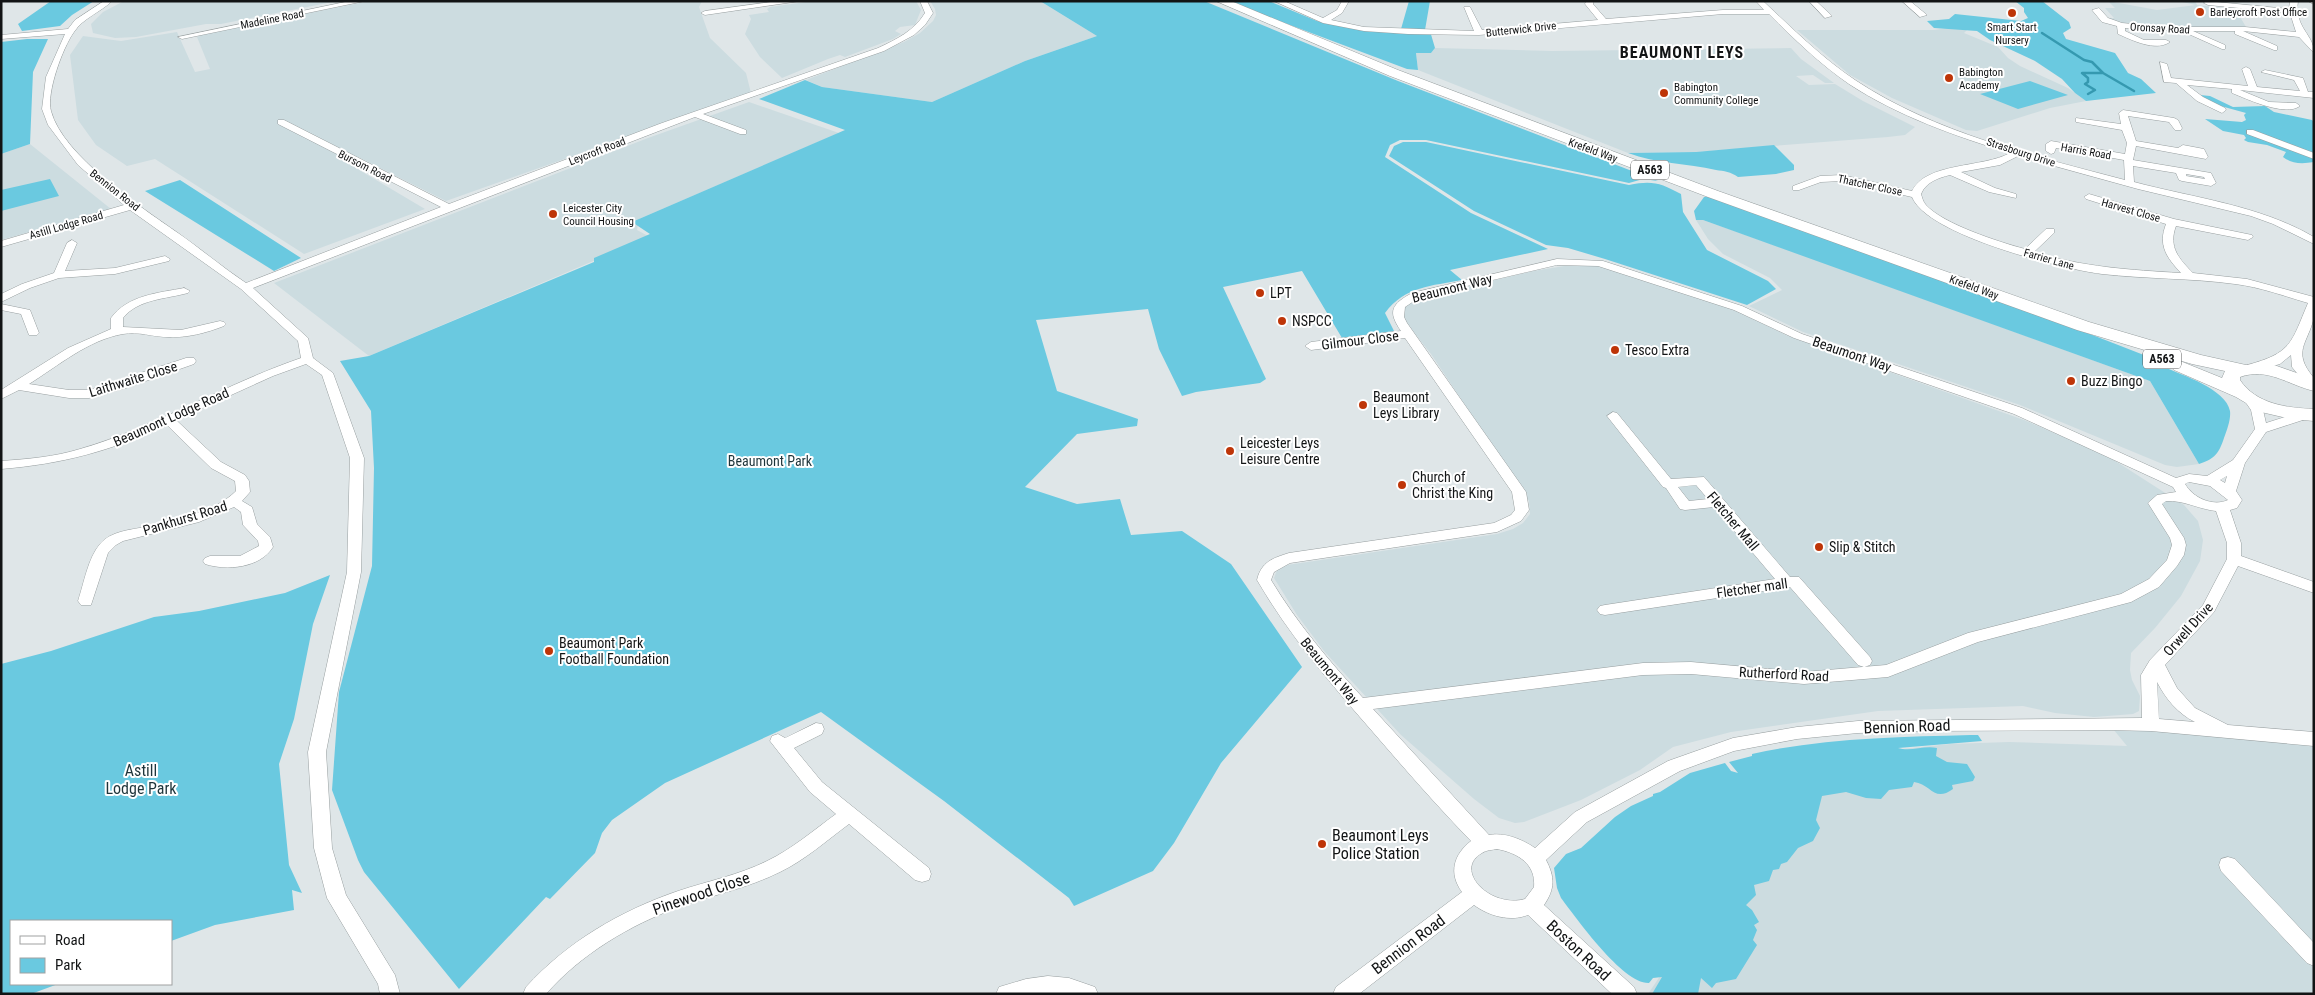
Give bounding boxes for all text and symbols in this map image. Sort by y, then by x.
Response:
marker: Barleycroft Post Office [2194,6,2206,18]
place label: Barleycroft Post Office [2210,6,2307,19]
street label: Madeline Road [239,7,305,32]
marker: Smart Start Nursery [2006,7,2018,19]
street label: Butterwick Drive [1485,19,1557,40]
street label: Oronsay Road [2130,20,2190,37]
place label: Smart Start Nursery [1987,21,2037,47]
district label: BEAUMONT LEYS [1620,43,1744,62]
place label: Babington Academy [1959,66,2003,92]
marker: Babington Academy [1943,72,1955,84]
place label: Babington Community College [1674,81,1758,107]
marker: Babington Community College [1658,87,1670,99]
street label: Leycroft Road [567,135,628,168]
street label: Strasbourg Drive [1985,135,2057,170]
street label: Krefeld Way [1566,136,1620,166]
street label: Harris Road [2060,141,2112,162]
street label: Bursom Road [336,147,394,185]
road number: A563 [1631,160,1669,180]
street label: Bennion Road [87,167,142,214]
street label: Thatcher Close [1837,172,1903,199]
street label: Harvest Close [2100,196,2162,225]
place label: Leicester City Council Housing [563,202,634,228]
marker: Leicester City Council Housing [547,208,559,220]
street label: Astill Lodge Road [28,209,105,242]
street label: Farrier Lane [2022,246,2075,273]
street label: Beaumont Way [1410,270,1494,306]
street label: Krefeld Way [1947,273,2001,303]
place label: LPT [1270,285,1292,301]
marker: LPT [1254,287,1266,299]
place label: NSPCC [1292,313,1332,329]
marker: NSPCC [1276,315,1288,327]
street label: Gilmour Close [1320,327,1400,353]
street label: Beaumont Way [1811,333,1894,375]
place label: Tesco Extra [1625,342,1689,358]
marker: Tesco Extra [1609,344,1621,356]
road number: A563 [2143,349,2181,368]
street label: Laithwaite Close [87,358,180,400]
place label: Buzz Bingo [2081,373,2142,389]
marker: Buzz Bingo [2065,375,2077,387]
street label: Beaumont Lodge Road [111,384,231,450]
place label: Beaumont Leys Library [1373,389,1439,421]
marker: Beaumont Leys Library [1357,399,1369,411]
place label: Leicester Leys Leisure Centre [1240,435,1320,467]
marker: Leicester Leys Leisure Centre [1224,445,1236,457]
park label: Beaumont Park [728,453,813,469]
place label: Church of Christ the King [1412,469,1493,501]
marker: Church of Christ the King [1396,479,1408,491]
street label: Fletcher Mall [1704,488,1762,554]
street label: Pankhurst Road [141,498,229,538]
place label: Slip & Stitch [1829,539,1896,555]
marker: Slip & Stitch [1813,541,1825,553]
street label: Fletcher mall [1715,575,1789,601]
street label: Orwell Drive [2160,599,2216,659]
street label: Beaumont Way [1297,634,1363,708]
place label: Beaumont Park Football Foundation [559,635,669,667]
marker: Beaumont Park Football Foundation [543,645,555,657]
street label: Rutherford Road [1739,664,1829,684]
street label: Bennion Road [1863,715,1951,738]
park label: Astill Lodge Park [105,761,177,798]
place label: Beaumont Leys Police Station [1332,826,1429,863]
marker: Beaumont Leys Police Station [1316,838,1328,850]
street label: Pinewood Close [650,868,752,919]
street label: Bennion Road [1368,911,1449,978]
street label: Boston Road [1543,916,1614,985]
legend [10,920,172,985]
text: Road [55,931,85,949]
text: Park [55,956,82,974]

